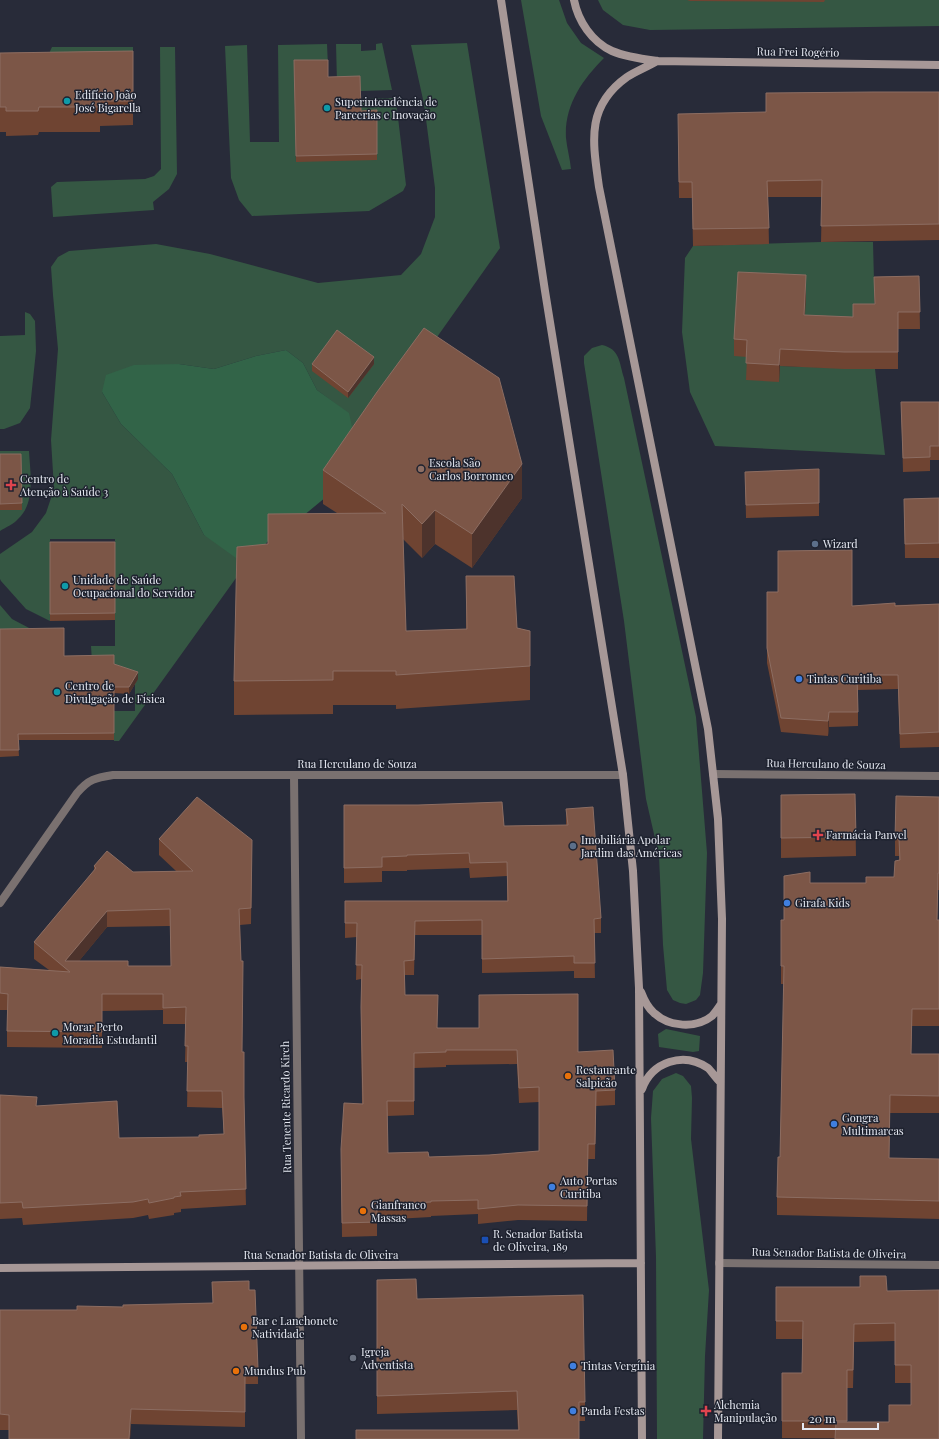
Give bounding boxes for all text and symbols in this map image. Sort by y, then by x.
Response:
street label: Rua Frei Rogério [757,43,839,60]
place label: Edifício João José Bigarella [74,87,141,115]
place label: Superintendência de Parcerias e Inovação [335,94,438,122]
marker: Edifício João José Bigarella [62,96,72,106]
marker: Superintendência de Parcerias e Inovação [322,103,332,113]
place label: Escola São Carlos Borromeo [429,455,513,483]
marker: Escola São Carlos Borromeo [416,464,426,474]
place label: Centro de Atenção à Saúde 3 [19,471,108,499]
marker: Centro de Atenção à Saúde 3 [5,479,17,491]
place label: Wizard [822,536,858,551]
marker: Wizard [810,539,820,549]
place label: Unidade de Saúde Ocupacional do Servidor [73,572,195,600]
marker: Unidade de Saúde Ocupacional do Servidor [60,581,70,591]
place label: Tintas Curitiba [807,671,882,686]
marker: Tintas Curitiba [794,674,804,684]
place label: Centro de Divulgação de Física [65,678,166,706]
marker: Centro de Divulgação de Física [52,687,62,697]
street label: Rua Herculano de Souza [766,755,886,772]
street label: Rua Herculano de Souza [297,756,417,771]
place label: Farmácia Panvel [826,827,907,842]
marker: Farmácia Panvel [813,830,823,840]
place label: Imobiliária Apolar Jardim das Américas [580,832,682,860]
marker: Imobiliária Apolar Jardim das Américas [568,841,578,851]
place label: Girafa Kids [795,895,850,910]
marker: Girafa Kids [782,898,792,908]
place label: Morar Perto Moradia Estudantil [63,1019,157,1047]
marker: Morar Perto Moradia Estudantil [50,1028,60,1038]
street label: Rua Tenente Ricardo Kirch [277,1040,294,1173]
place label: Restaurante Salpicão [576,1062,636,1090]
marker: Restaurante Salpicão [563,1071,573,1081]
place label: Gongra Multimarcas [842,1110,904,1138]
marker: Gongra Multimarcas [829,1119,839,1129]
place label: Auto Portas Curitiba [559,1173,617,1201]
marker: Auto Portas Curitiba [547,1182,557,1192]
place label: Gianfranco Massas [371,1197,426,1225]
marker: Gianfranco Massas [358,1206,368,1216]
place label: R. Senador Batista de Oliveira, 189 [493,1226,583,1254]
marker: R. Senador Batista de Oliveira, 189 [480,1235,490,1245]
street label: Rua Senador Batista de Oliveira [751,1244,907,1261]
street label: Rua Senador Batista de Oliveira [244,1247,399,1262]
place label: Bar e Lanchonete Natividade [252,1313,338,1341]
marker: Bar e Lanchonete Natividade [239,1322,249,1332]
place label: Igreja Adventista [360,1344,414,1372]
marker: Igreja Adventista [348,1353,358,1363]
place label: Tintas Vergínia [581,1358,656,1373]
marker: Tintas Vergínia [568,1361,578,1371]
place label: Mundus Pub [244,1363,306,1378]
marker: Mundus Pub [231,1366,241,1376]
place label: Alchemia Manipulação [713,1397,777,1425]
place label: Panda Festas [581,1403,645,1418]
scale bar [803,1405,878,1431]
marker: Panda Festas [568,1406,578,1416]
marker: Alchemia Manipulação [701,1406,711,1416]
text: 20 m [809,1410,836,1426]

